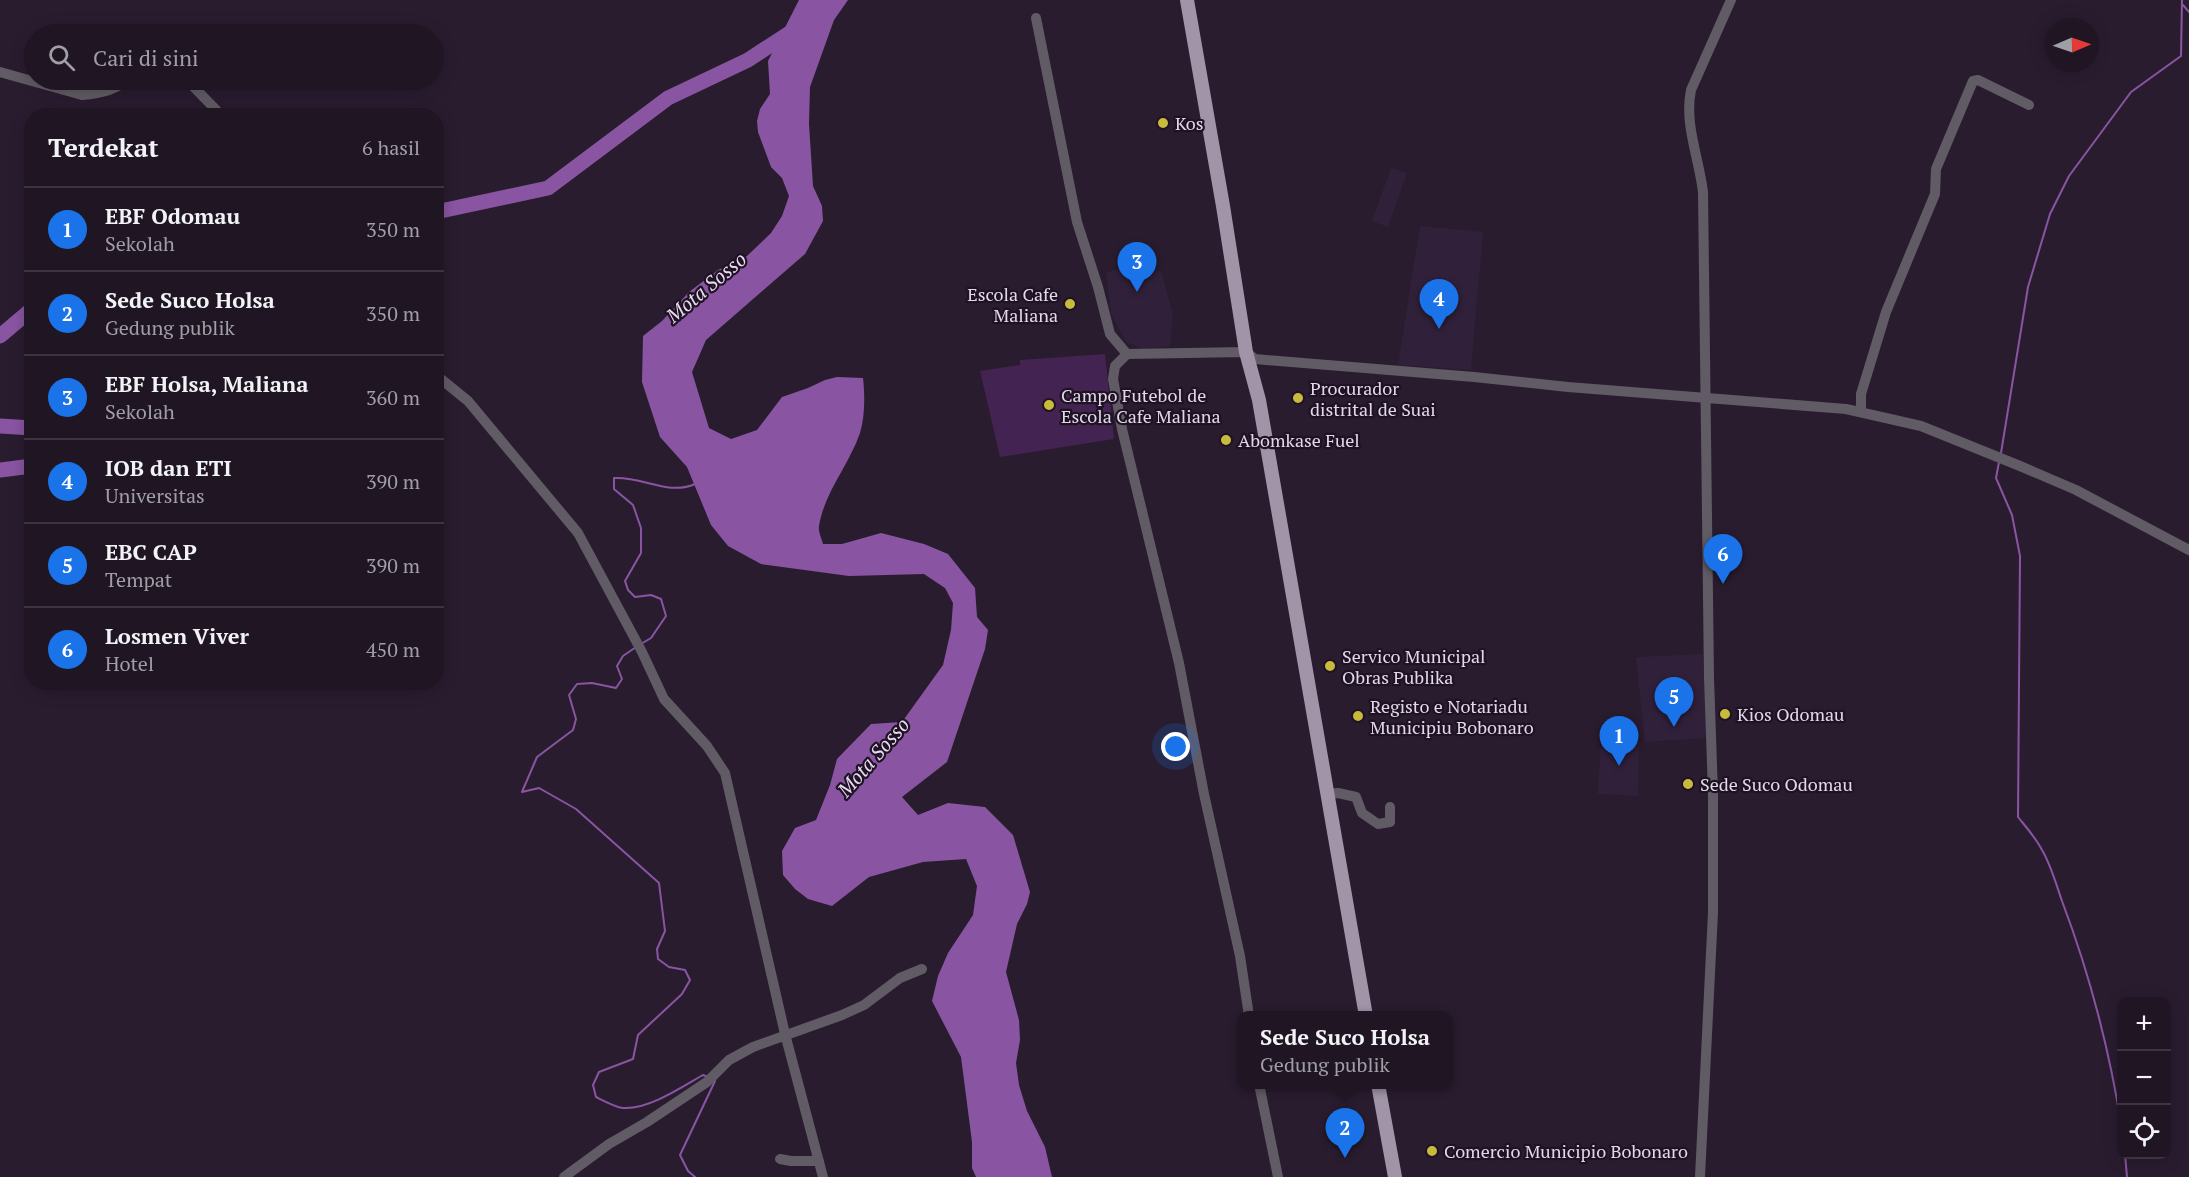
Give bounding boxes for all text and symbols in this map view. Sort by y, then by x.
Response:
north arrow [2045,18,2099,72]
search box [24,24,444,90]
icon: search [45,41,78,74]
text: Cari di sini [93,43,199,72]
place label: Kos [1175,111,1204,135]
marker: Kos [1156,116,1170,130]
text: Terdekat [48,130,159,164]
text: 6 hasil [362,134,420,161]
text: EBF Odomau [105,201,240,230]
text: 1 [62,216,73,243]
text: 350 m [366,216,420,243]
text: Sekolah [105,230,175,257]
pin: 3 [1118,242,1156,292]
water label: Mota Sosso [659,245,752,329]
pin: 4 [1420,280,1458,329]
place label: Escola Cafe Maliana [967,282,1058,327]
text: Sede Suco Holsa [105,285,275,314]
marker: Escola Cafe Maliana [1063,297,1077,311]
text: 2 [62,300,73,327]
text: 350 m [366,300,420,327]
text: Gedung publik [105,314,235,341]
text: EBF Holsa, Maliana [105,369,309,398]
place label: Procurador distrital de Suai [1310,376,1436,421]
place label: Campo Futebol de Escola Cafe Maliana [1061,383,1221,428]
text: 3 [62,384,73,411]
text: 360 m [366,384,420,411]
marker: Procurador distrital de Suai [1291,391,1305,405]
text: Sekolah [105,398,175,425]
marker: Campo Futebol de Escola Cafe Maliana [1042,398,1056,412]
place label: Abomkase Fuel [1238,428,1360,452]
marker: Abomkase Fuel [1219,433,1233,447]
text: IOB dan ETI [105,453,232,482]
text: 4 [62,468,73,495]
text: 390 m [366,468,420,495]
text: Universitas [105,482,205,509]
pin: 6 [1704,534,1742,584]
text: EBC CAP [105,537,197,566]
text: 5 [62,552,73,579]
text: 390 m [366,552,420,579]
text: Tempat [105,566,172,593]
text: Losmen Viver [105,621,249,650]
text: 6 [62,636,73,663]
text: 450 m [366,636,420,663]
place label: Servico Municipal Obras Publika [1342,644,1485,689]
text: Hotel [105,650,154,677]
marker: Servico Municipal Obras Publika [1323,659,1337,673]
pin: 5 [1654,678,1694,727]
place label: Registo e Notariadu Municipiu Bobonaro [1370,694,1534,739]
place label: Kios Odomau [1737,702,1844,726]
marker: Kios Odomau [1718,707,1732,721]
marker: Registo e Notariadu Municipiu Bobonaro [1351,709,1365,723]
water label: Mota Sosso [830,711,915,803]
pin: 1 [1600,716,1638,766]
your location [1161,732,1190,761]
place label: Sede Suco Odomau [1700,772,1853,796]
marker: Sede Suco Odomau [1681,777,1695,791]
map controls [2117,997,2171,1159]
button: + [2117,997,2171,1051]
popup [1237,1011,1453,1089]
text: Sede Suco Holsa [1260,1022,1430,1051]
text: Gedung publik [1260,1051,1390,1078]
button: − [2117,1051,2171,1105]
button: locate [2117,1105,2171,1159]
pin: 2 [1326,1108,1364,1158]
place label: Comercio Municipio Bobonaro [1444,1139,1688,1163]
marker: Comercio Municipio Bobonaro [1425,1144,1439,1158]

